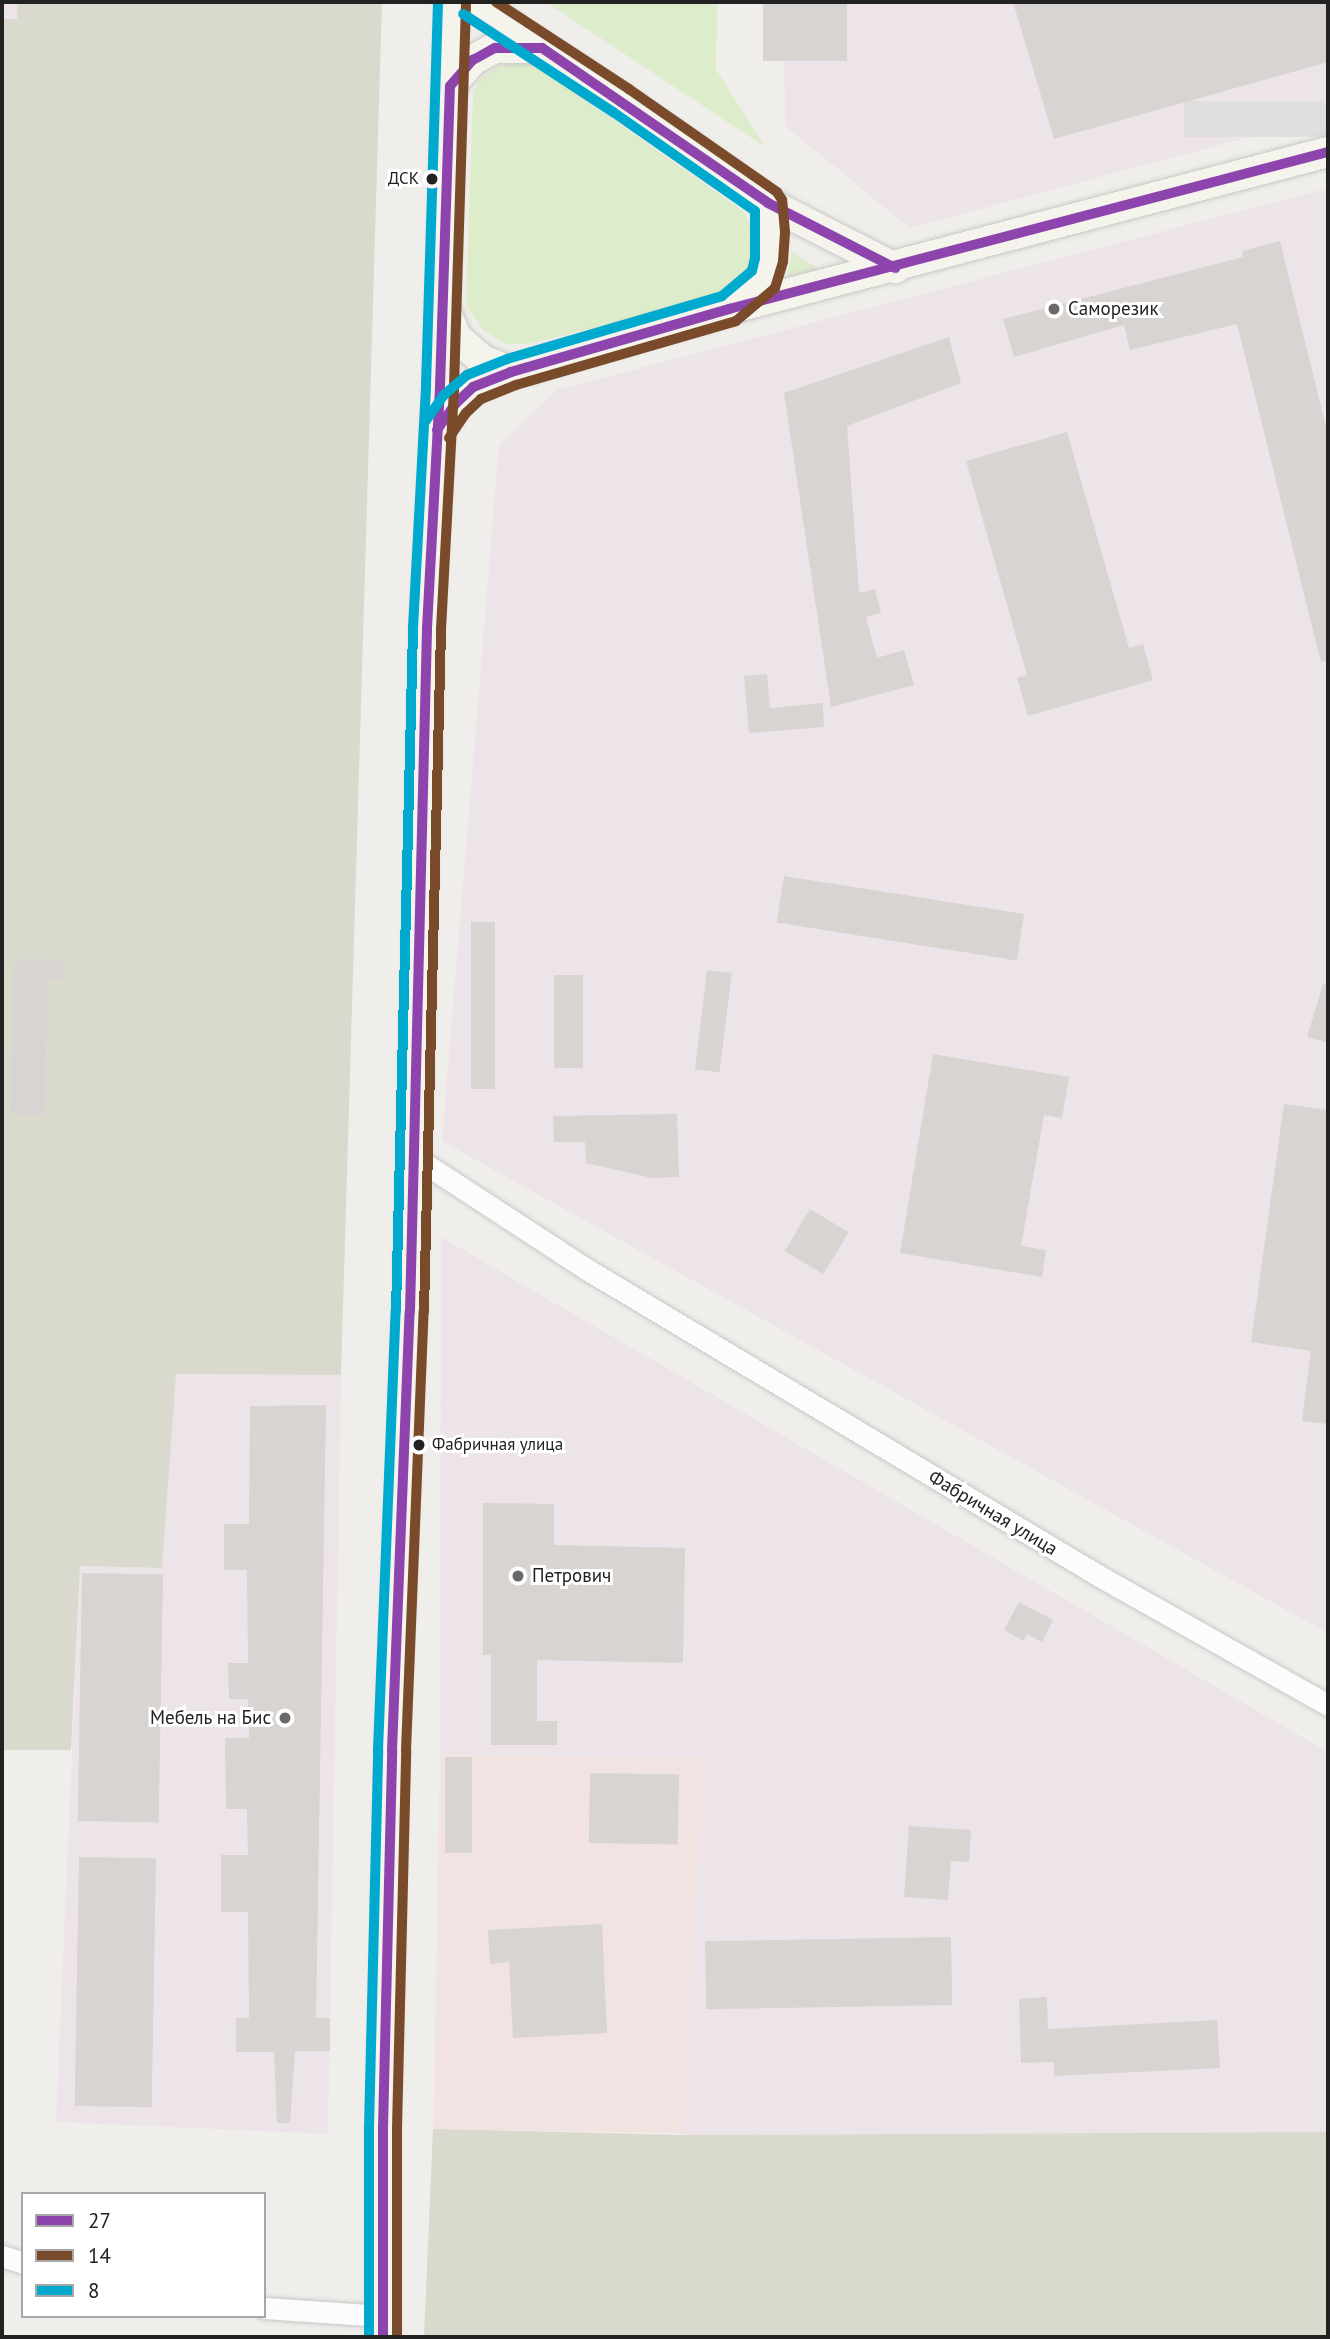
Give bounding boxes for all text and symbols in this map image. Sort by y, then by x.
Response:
place label: ДСК [388,169,419,189]
marker: ДСК [425,172,439,186]
place label: Саморезик [1068,298,1158,320]
marker: Саморезик [1046,301,1062,317]
place label: Фабричная улица [432,1435,563,1455]
marker: Фабричная улица [412,1438,426,1452]
street label: Фабричная улица [924,1465,1062,1561]
place label: Петрович [532,1565,611,1587]
marker: Петрович [510,1568,526,1584]
place label: Мебель на Бис [149,1707,271,1729]
marker: Мебель на Бис [277,1710,293,1726]
legend [21,2192,266,2318]
text: 27 [88,2207,111,2234]
text: 14 [88,2242,111,2269]
text: 8 [88,2277,99,2304]

